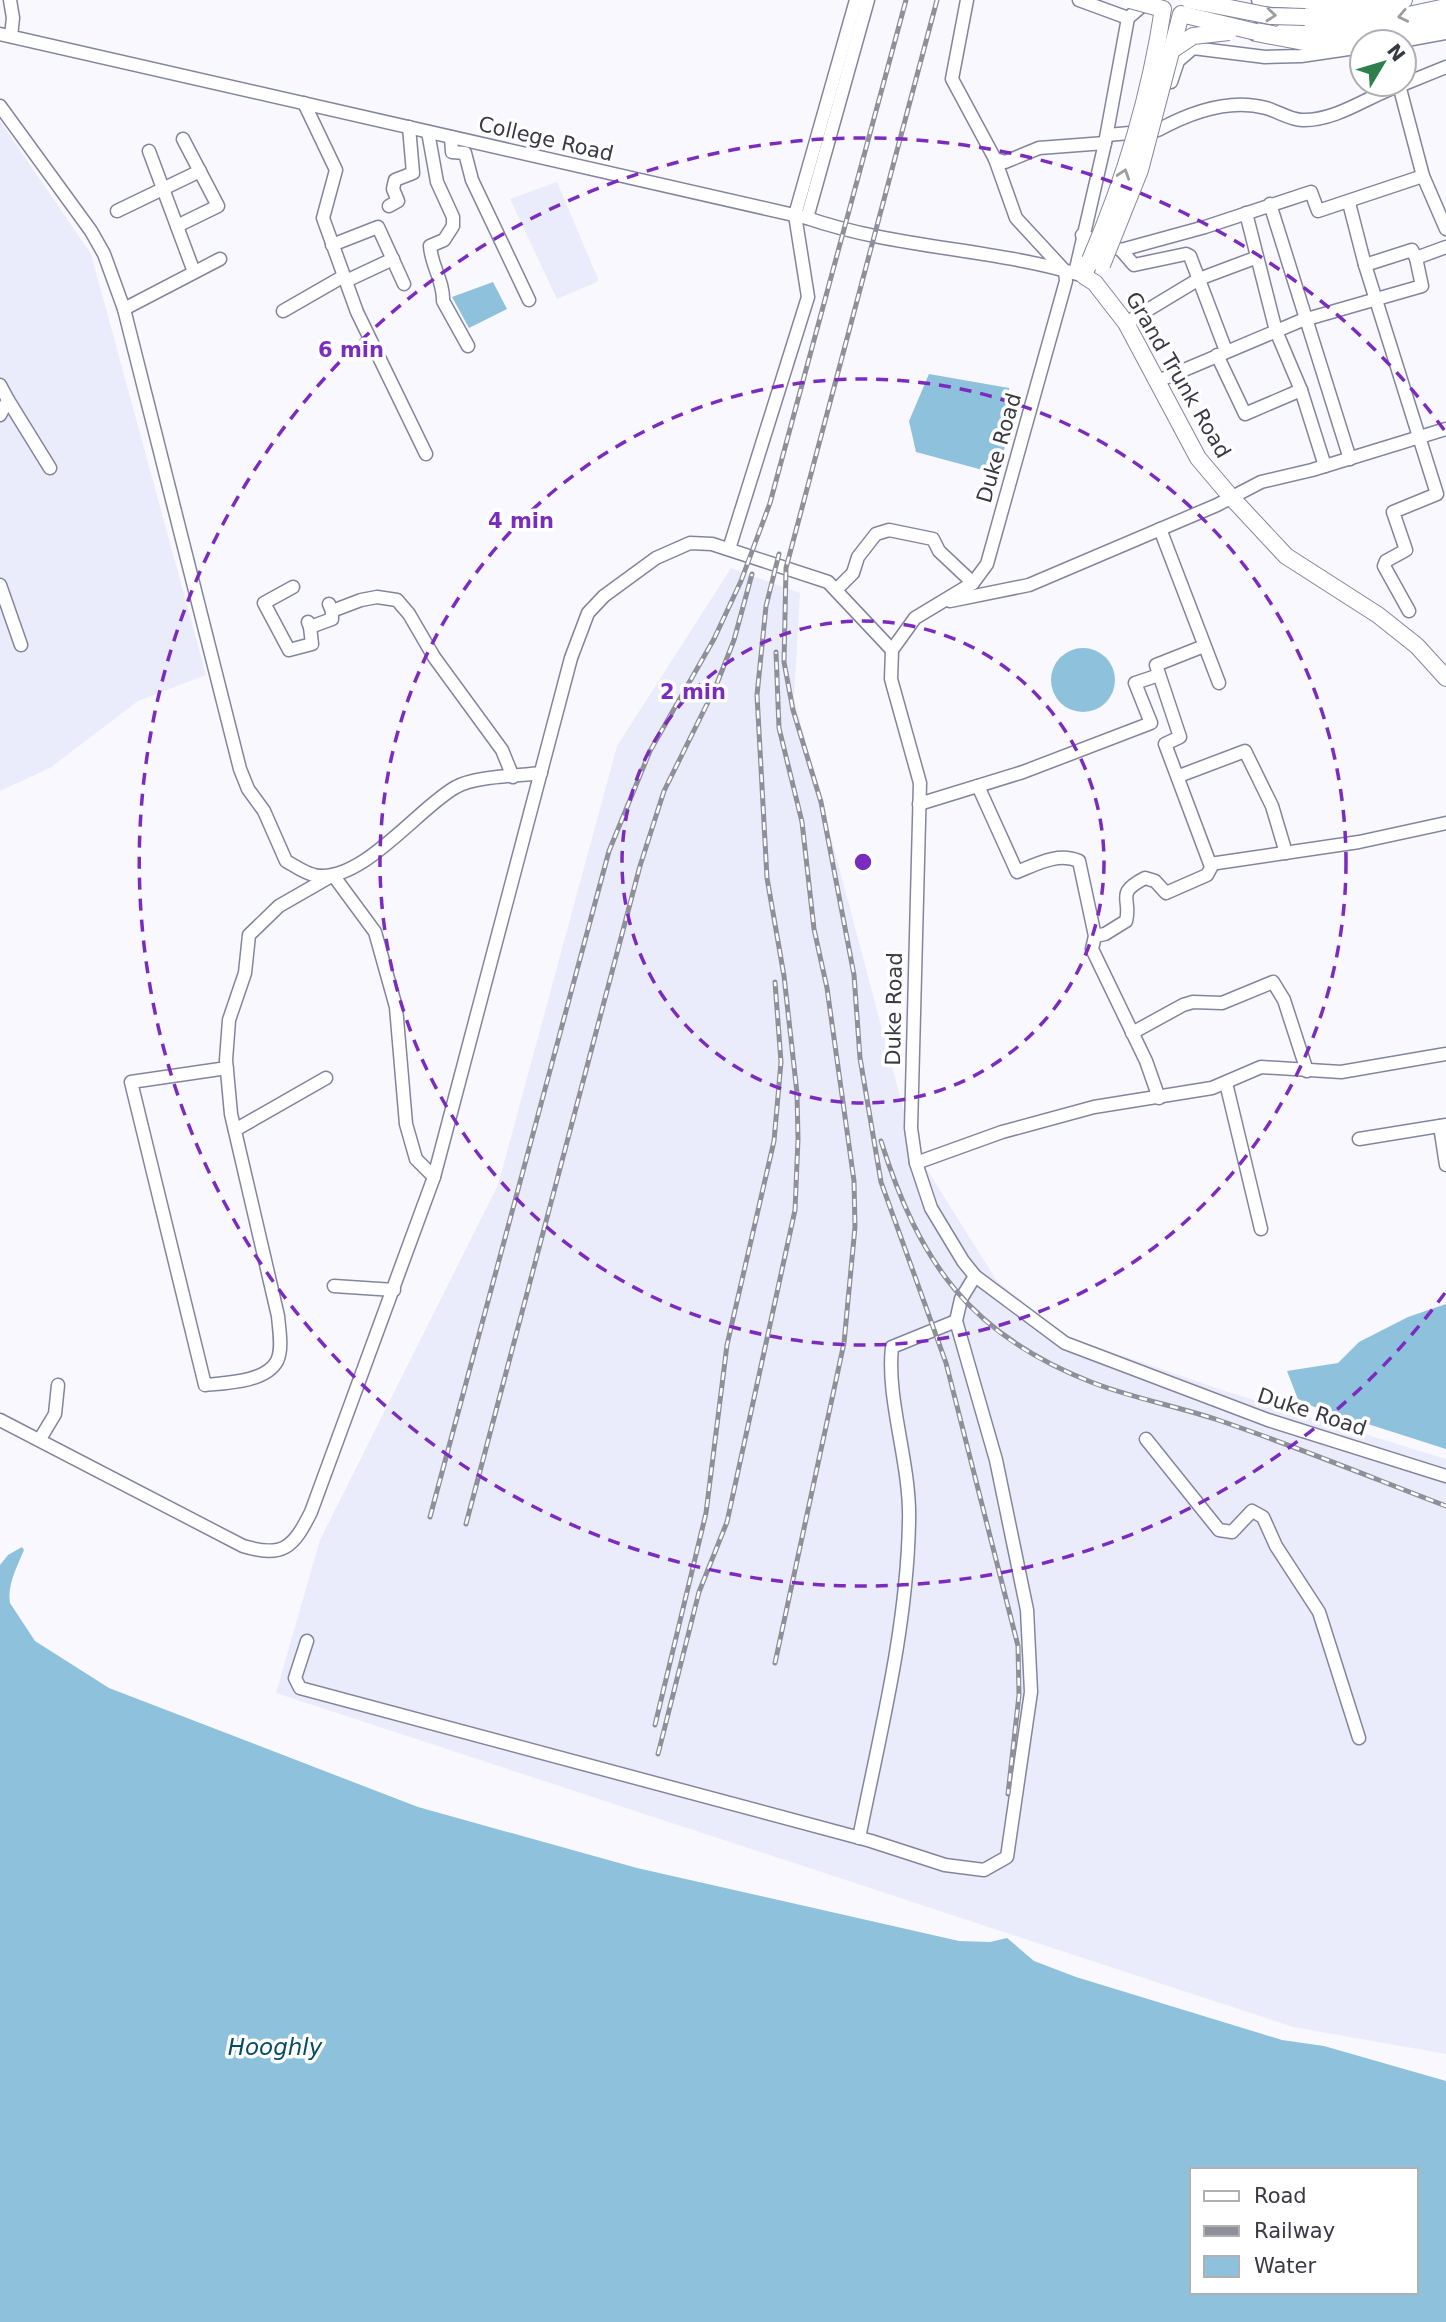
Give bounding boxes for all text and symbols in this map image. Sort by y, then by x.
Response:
one-way arrow [1265,7,1276,22]
one-way arrow [1397,8,1409,23]
north arrow [1348,28,1418,98]
text: N [1383,39,1410,66]
street label: College Road [476,112,616,166]
one-way arrow [1116,168,1130,180]
street label: Grand Trunk Road [1121,288,1235,462]
text: 6 min [318,338,384,362]
street label: Duke Road [972,390,1026,506]
text: 4 min [488,509,554,533]
text: 2 min [660,680,726,704]
centre of rings [851,850,875,874]
street label: Duke Road [881,952,907,1066]
street label: Duke Road [1254,1383,1370,1441]
water label: Hooghly [228,2034,323,2060]
legend [1190,2168,1418,2294]
text: Road [1254,2184,1307,2208]
text: Railway [1254,2219,1335,2243]
text: Water [1254,2254,1316,2278]

